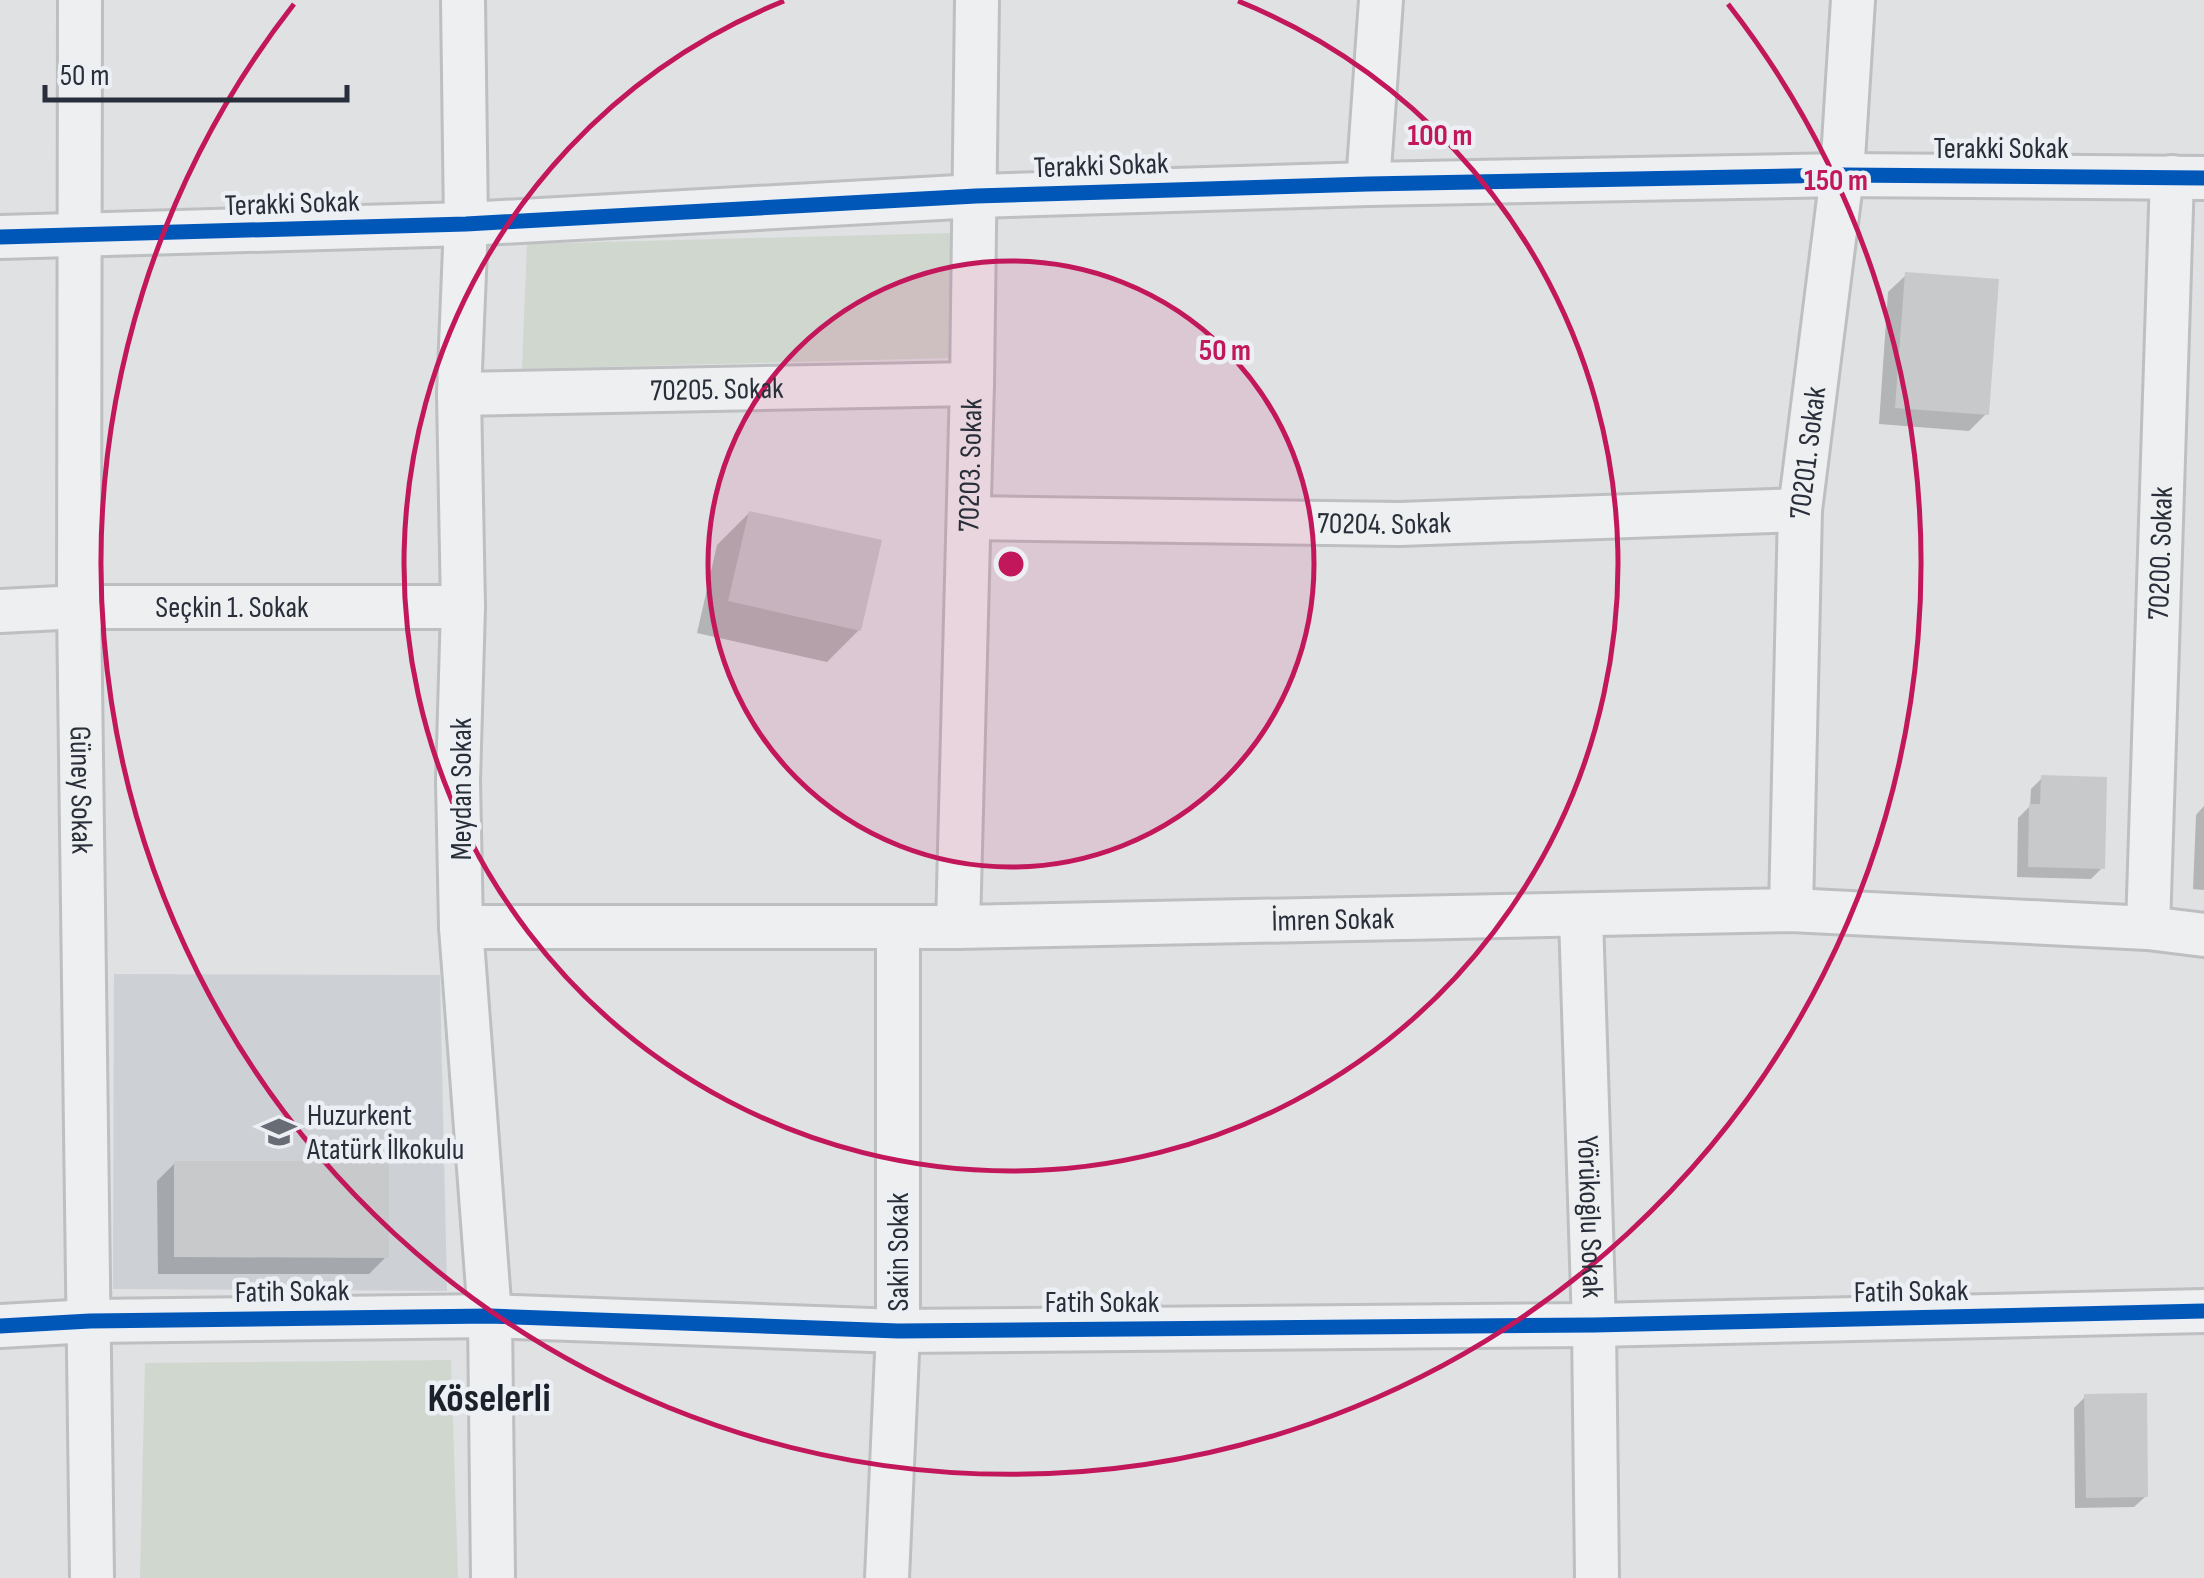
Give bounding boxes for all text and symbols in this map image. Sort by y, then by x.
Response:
scale bar [45,40,348,102]
text: 50 m [60,58,109,94]
text: 100 m [1408,118,1472,154]
street label: Terakki Sokak [1934,131,2069,167]
street label: Terakki Sokak [1033,146,1170,186]
text: 150 m [1804,163,1868,199]
street label: Terakki Sokak [224,184,361,224]
text: 50 m [1199,333,1251,369]
street label: 70205. Sokak [650,371,784,409]
street label: 70201. Sokak [1783,384,1834,519]
street label: 70203. Sokak [951,397,991,533]
street label: 70200. Sokak [2141,485,2181,621]
street label: 70204. Sokak [1317,505,1452,543]
centre of rings [993,546,1029,582]
street label: Seçkin 1. Sokak [155,590,309,626]
street label: Meydan Sokak [444,717,480,860]
street label: Güney Sokak [62,726,99,855]
street label: İmren Sokak [1271,901,1395,940]
place label: Huzurkent Atatürk İlkokulu [306,1098,464,1168]
school or university icon: Huzurkent Atatürk İlkokulu [260,1113,298,1151]
street label: Yörükoğlu Sokak [1569,1135,1610,1299]
street label: Sakin Sokak [881,1192,917,1311]
street label: Fatih Sokak [234,1273,350,1311]
street label: Fatih Sokak [1853,1273,1969,1311]
street label: Fatih Sokak [1045,1285,1160,1321]
district label: Köselerli [427,1375,551,1423]

